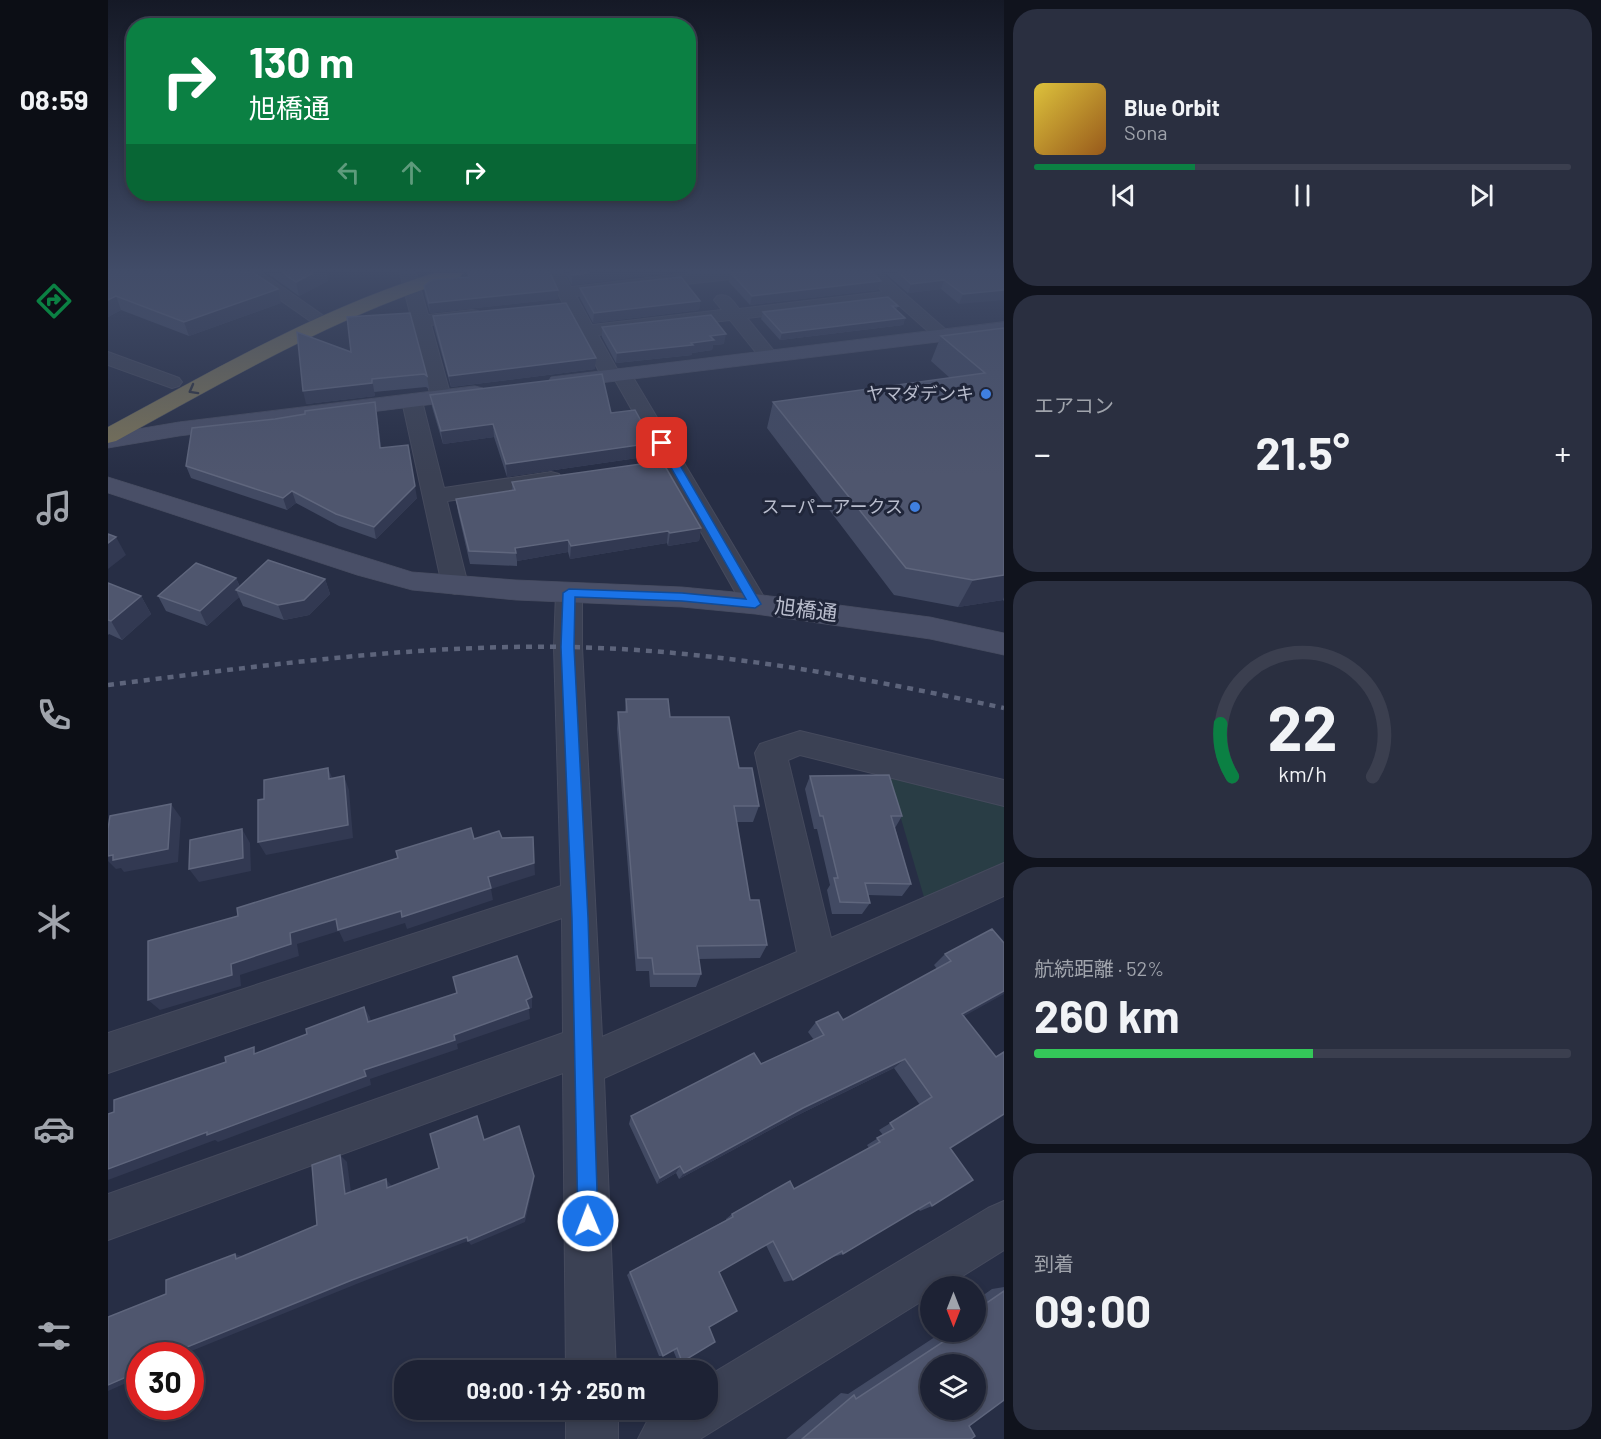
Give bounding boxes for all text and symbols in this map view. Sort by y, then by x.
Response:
text: 130 m [249,36,354,86]
icon: right [150,42,228,120]
text: 08:59 [20,83,88,115]
text: 旭橋通 [249,91,330,123]
text: Blue Orbit [1124,94,1220,120]
text: Sona [1124,120,1168,144]
icon: left [332,156,365,189]
icon: ahead [395,156,428,189]
icon: right [458,156,491,189]
icon: previous [1107,179,1140,212]
icon: pause [1286,179,1319,212]
icon: next [1465,179,1498,212]
icon: directions [33,280,75,322]
place label: ヤマダデンキ [866,382,974,404]
one-way arrow [189,383,199,394]
marker: ヤマダデンキ [979,387,993,401]
text: エアコン [1034,393,1114,417]
pin [636,417,687,468]
text: 21.5° [1255,425,1350,479]
icon: arrive [645,426,678,459]
text: − [1034,433,1051,473]
text: + [1555,433,1571,473]
icon: music [33,487,75,529]
place label: スーパーアークス [762,495,903,517]
marker: スーパーアークス [908,500,922,514]
street label: 旭橋通 [773,592,839,625]
text: 22 [1268,689,1337,763]
icon: phone [33,694,75,736]
text: km/h [1278,761,1327,786]
icon: climate [33,901,75,943]
text: 航続距離 · 52% [1034,956,1164,980]
text: 260 km [1034,988,1180,1042]
icon: car [33,1108,75,1150]
position arrow [556,1189,620,1253]
text: 到着 [1034,1251,1074,1275]
north arrow [920,1276,986,1342]
map controls [920,1276,986,1420]
text: 09:00 [1034,1283,1151,1337]
icon: filters [33,1315,75,1357]
speed limit sign: 30 [126,1342,204,1420]
button: layers [920,1354,986,1420]
text: 09:00 · 1 分 · 250 m [467,1377,645,1403]

